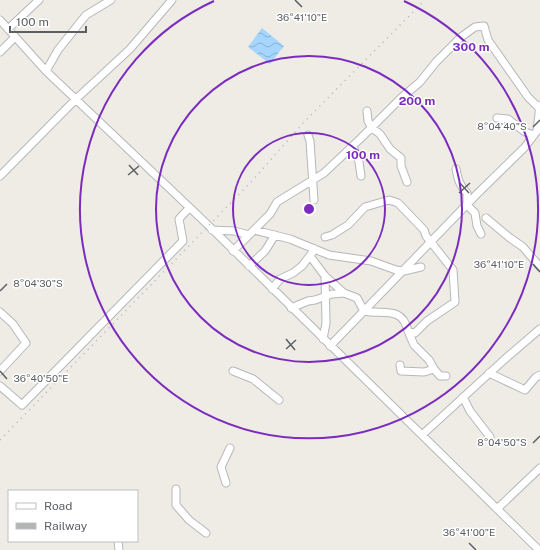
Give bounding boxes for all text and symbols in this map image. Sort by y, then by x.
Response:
scale bar [10,8,86,34]
text: 36°41'10"E [277,11,327,23]
text: 100 m [16,15,49,29]
text: 300 m [453,40,490,54]
text: 200 m [399,94,435,108]
text: 8°04'40"S [477,120,527,132]
text: 100 m [346,148,380,162]
centre of rings [302,202,316,216]
text: 36°41'10"E [474,258,524,270]
text: 8°04'30"S [13,277,63,289]
text: 36°40'50"E [14,372,68,384]
text: 8°04'50"S [477,436,527,448]
legend [8,490,138,542]
text: Road [44,499,72,513]
text: Railway [44,519,88,533]
text: 36°41'00"E [443,526,495,538]

